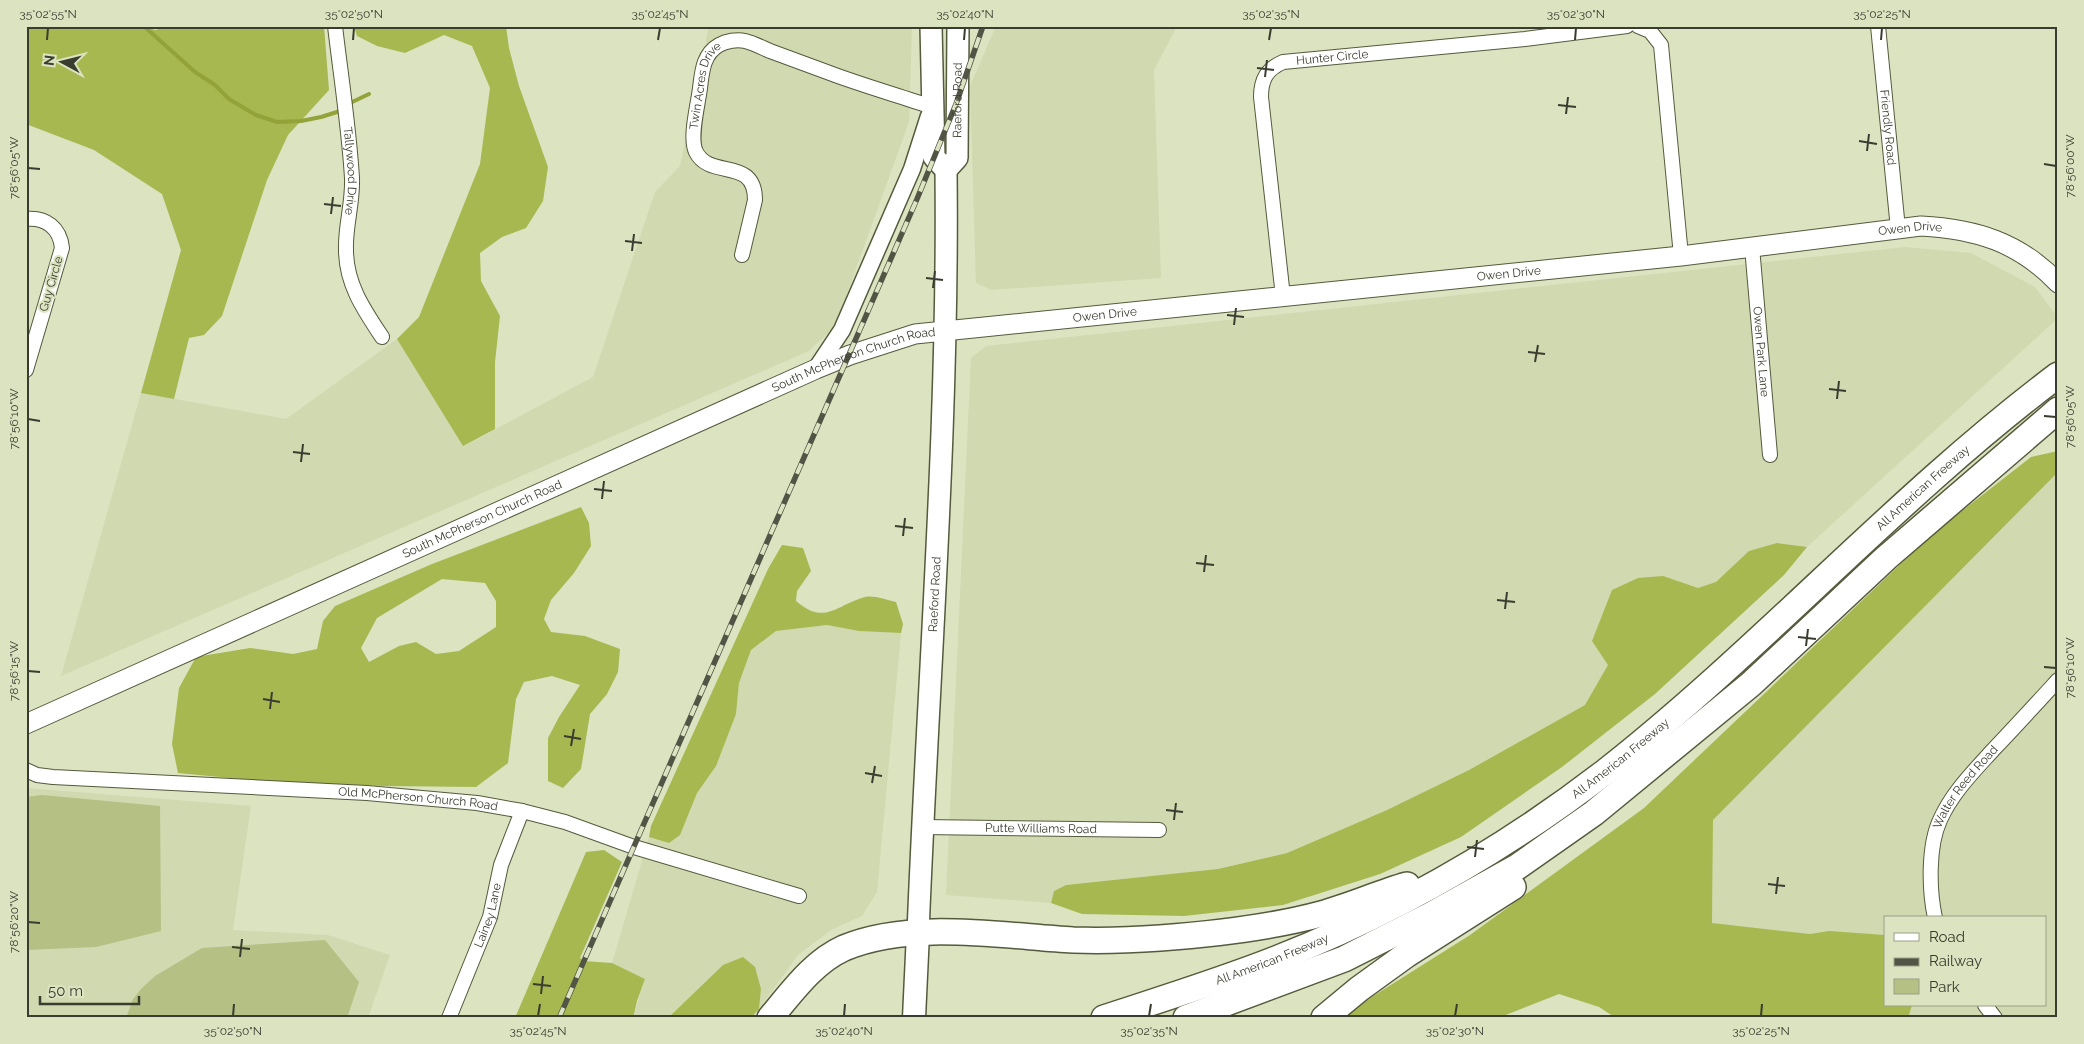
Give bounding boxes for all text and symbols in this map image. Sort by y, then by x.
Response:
text: 35°02'55"N [19,7,77,21]
text: 35°02'50"N [325,7,383,21]
text: 35°02'45"N [632,7,688,21]
text: 35°02'40"N [936,7,994,21]
text: 35°02'35"N [1242,7,1300,21]
text: 35°02'30"N [1547,7,1605,21]
text: 35°02'25"N [1853,7,1911,21]
north arrow [38,38,88,88]
street label: Twin Acres Drive [687,39,724,130]
street label: Hunter Circle [1295,47,1369,68]
text: N [41,54,58,67]
street label: Raeford Road [950,62,965,138]
street label: Friendly Road [1877,89,1899,166]
street label: Tallywood Drive [341,126,359,216]
text: 78°56'00"W [2063,134,2077,198]
text: 78°56'05"W [7,136,21,199]
street label: Owen Drive [1877,219,1943,238]
street label: Guy Circle [36,255,66,313]
street label: Owen Drive [1476,263,1541,284]
street label: Owen Drive [1072,304,1138,325]
street label: Owen Park Lane [1750,306,1772,397]
street label: South McPherson Church Road [770,325,936,395]
text: 78°56'05"W [2063,385,2077,448]
text: 78°56'10"W [7,388,21,450]
street label: All American Freeway [1873,442,1973,533]
street label: South McPherson Church Road [400,477,564,561]
street label: Raeford Road [926,556,944,633]
text: 78°56'10"W [2063,637,2077,699]
text: 78°56'15"W [7,640,21,701]
street label: All American Freeway [1569,715,1672,801]
street label: Walter Reed Road [1930,743,2001,831]
street label: Old McPherson Church Road [338,785,499,814]
street label: Putte Williams Road [985,821,1097,836]
street label: Lainey Lane [471,882,504,950]
text: 78°56'20"W [7,890,21,953]
legend [1884,916,2046,1006]
text: Road [1929,928,1965,946]
street label: All American Freeway [1214,931,1331,988]
text: Railway [1929,952,1982,970]
scale bar [40,974,139,1006]
text: Park [1929,978,1960,996]
text: 50 m [48,982,83,1000]
text: 35°02'50"N [204,1024,262,1038]
text: 35°02'45"N [510,1024,566,1038]
text: 35°02'40"N [815,1024,873,1038]
text: 35°02'35"N [1120,1024,1178,1038]
text: 35°02'30"N [1426,1024,1484,1038]
text: 35°02'25"N [1732,1024,1790,1038]

